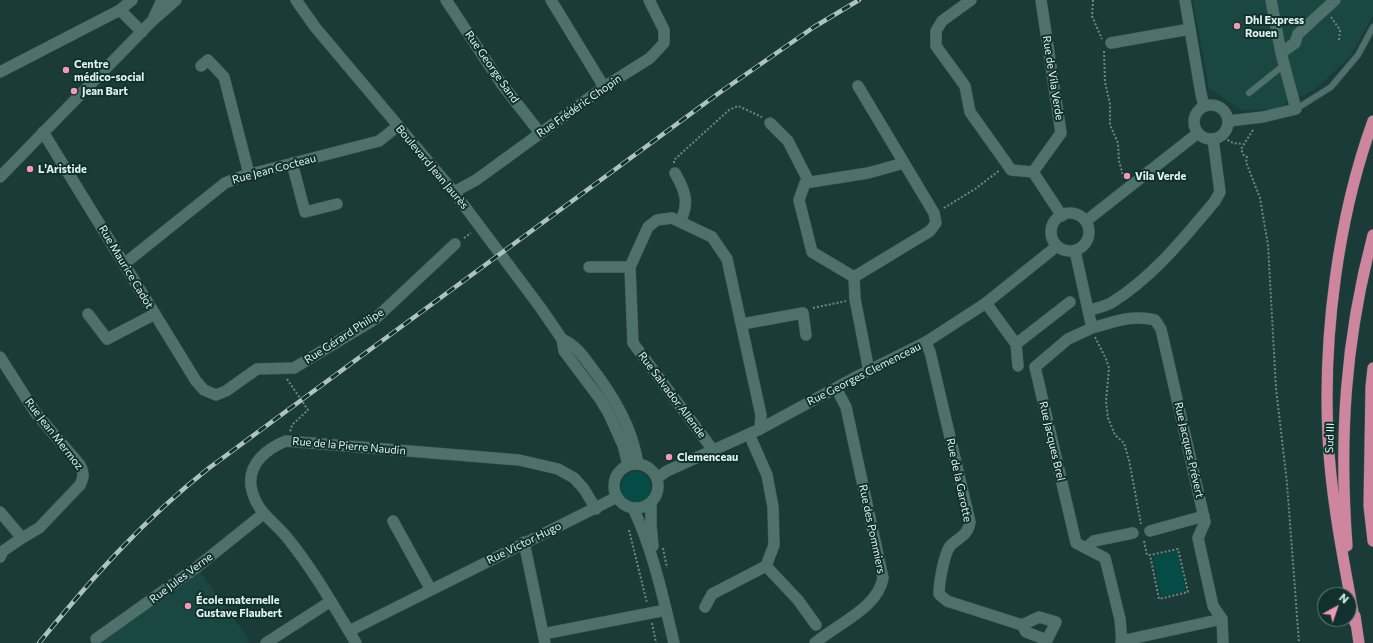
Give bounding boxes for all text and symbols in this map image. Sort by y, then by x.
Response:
place label: Dhl Express Rouen [1245,13,1304,39]
marker: Dhl Express Rouen [1232,21,1242,31]
street label: Rue George Sand [462,28,522,106]
street label: Rue de Vila Verde [1040,35,1066,121]
place label: Centre médico-social [74,57,144,83]
marker: Centre médico-social [61,65,71,75]
street label: Rue Frédéric Chopin [534,72,624,140]
place label: Jean Bart [82,84,128,98]
marker: Jean Bart [69,86,79,96]
street label: Boulevard Jean Jaurès [393,122,471,212]
street label: Rue Jean Cocteau [231,151,317,187]
place label: L'Aristide [38,162,87,176]
marker: L'Aristide [25,164,35,174]
place label: Vila Verde [1135,169,1186,183]
marker: Vila Verde [1122,171,1132,181]
street label: Rue Maurice Cadot [96,223,156,311]
street label: Rue Gérard Philipe [302,305,386,367]
street label: Rue Georges Clemenceau [805,340,923,408]
street label: Rue Salvador Allende [635,349,709,441]
street label: Rue Jean Mermoz [22,396,86,472]
street label: Rue Jacques Brel [1036,400,1068,482]
street label: Rue Jacques Prévert [1172,401,1206,499]
street label: Sud III [1323,423,1337,453]
street label: Rue de la Pierre Naudin [292,434,406,458]
street label: Rue de la Garotte [944,437,974,523]
place label: Clemenceau [677,450,738,464]
marker: Clemenceau [664,452,674,462]
street label: Rue des Pommiers [856,483,888,575]
street label: Rue Victor Hugo [484,519,564,567]
street label: Rue Jules Verne [147,550,215,606]
north arrow [1317,587,1357,627]
text: N [1337,591,1352,606]
place label: École maternelle Gustave Flaubert [196,593,282,619]
marker: École maternelle Gustave Flaubert [183,601,193,611]

